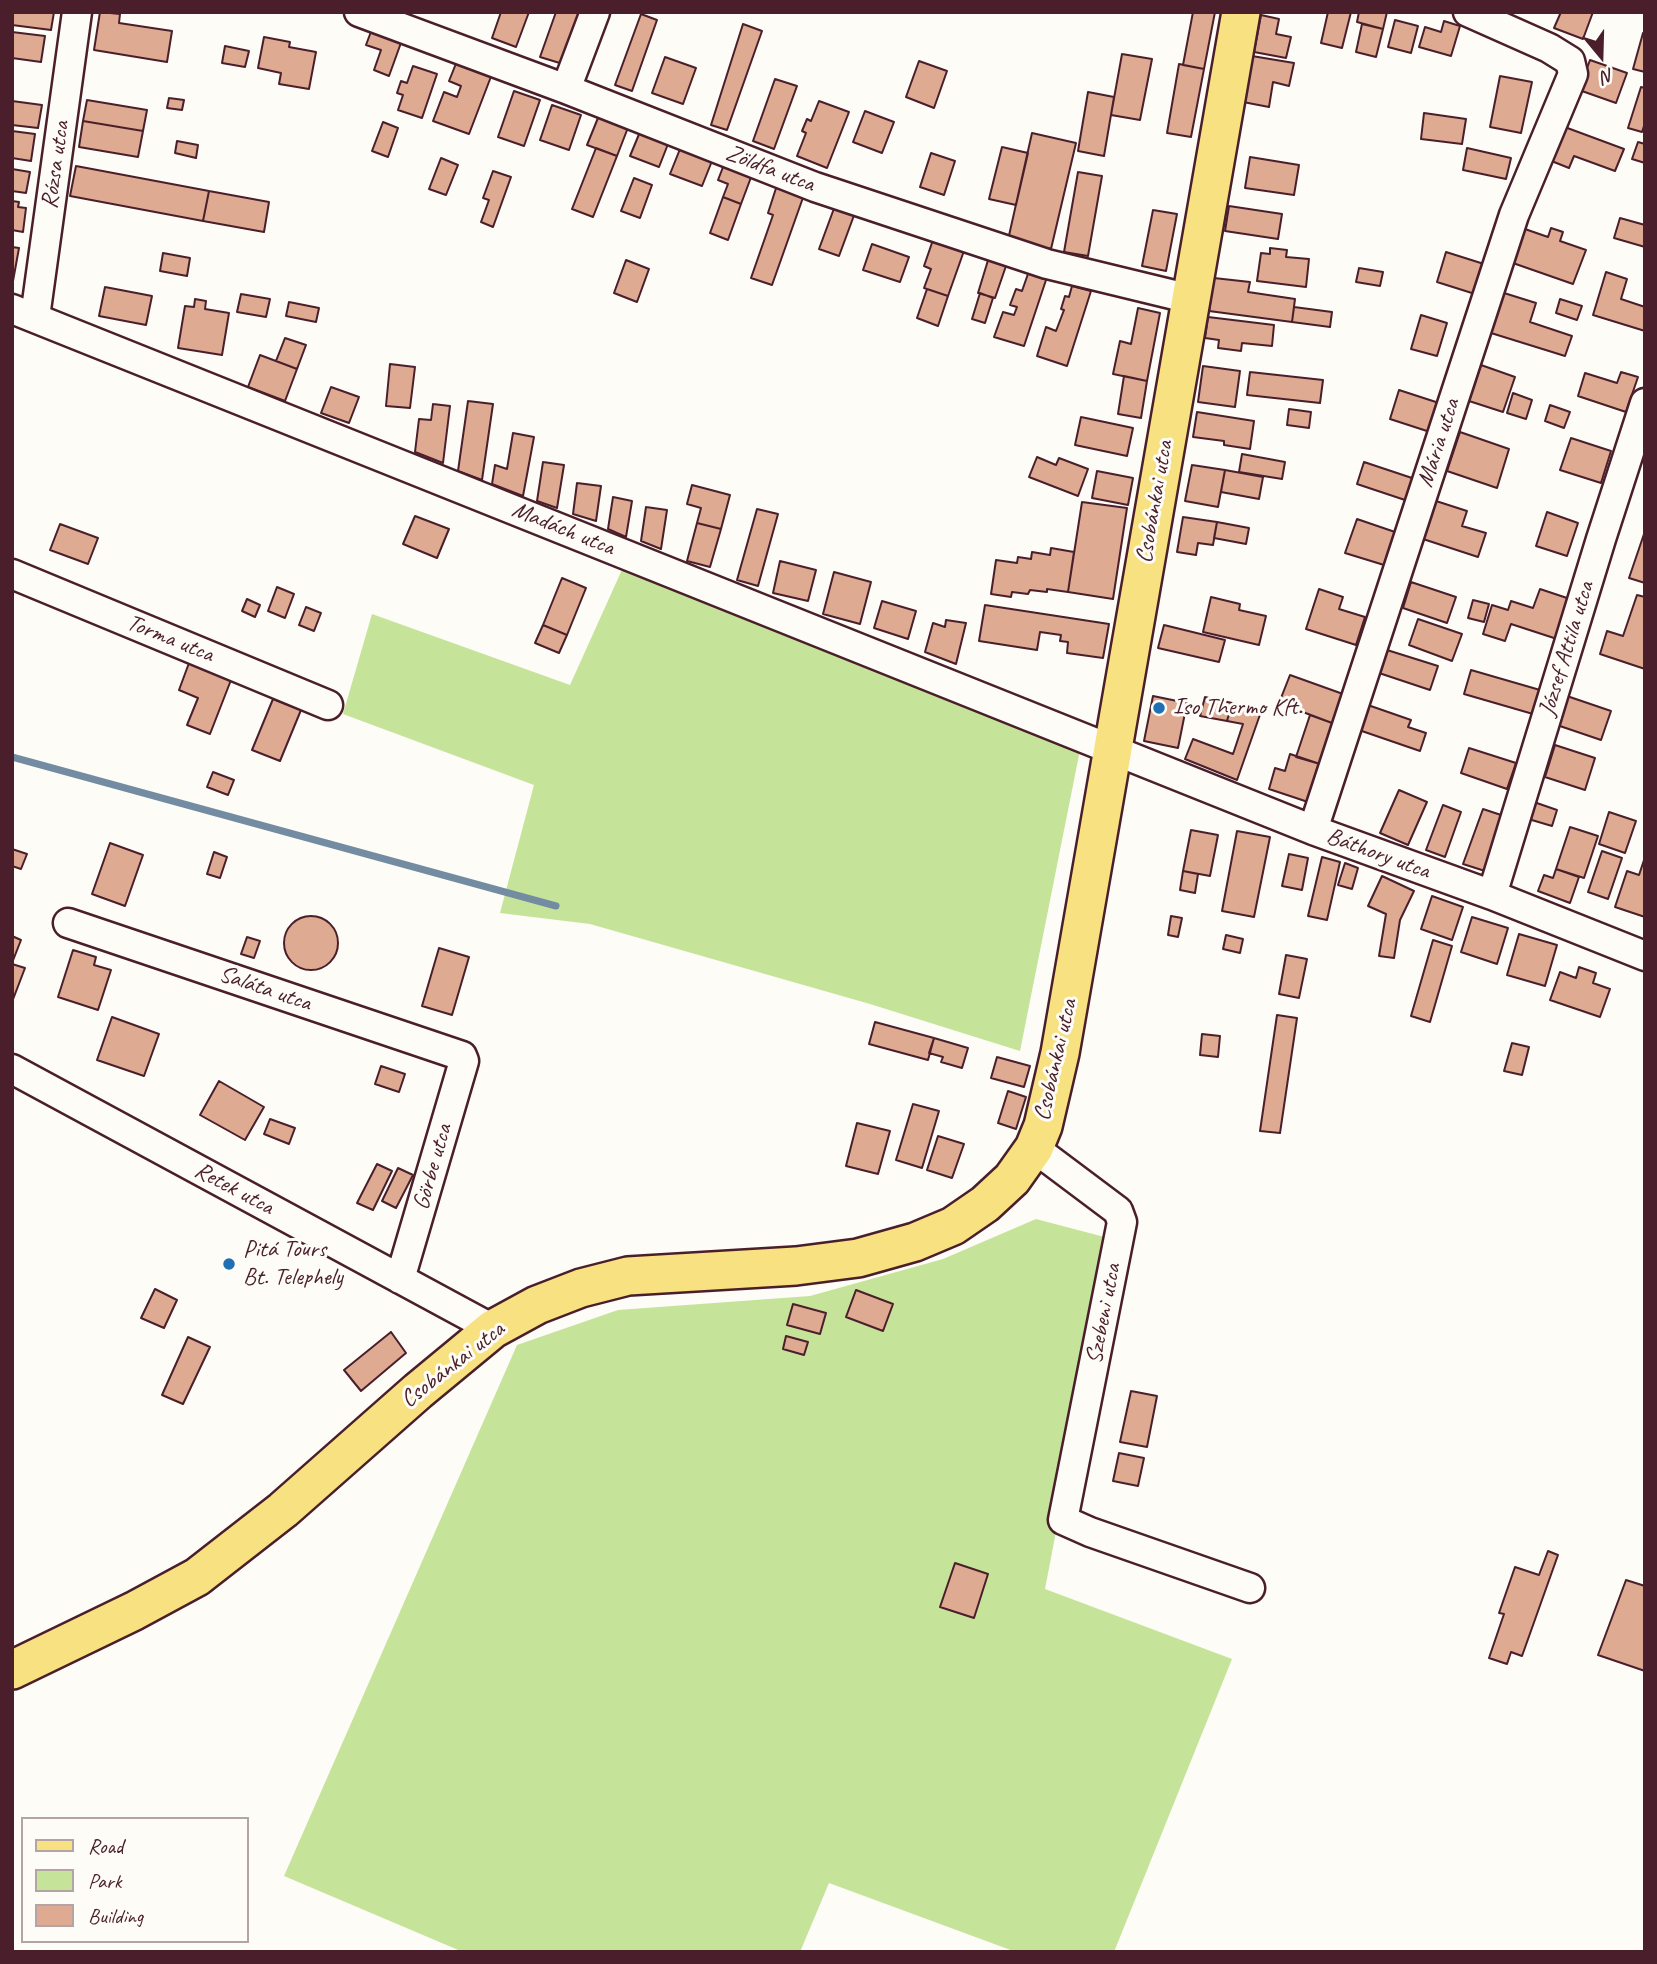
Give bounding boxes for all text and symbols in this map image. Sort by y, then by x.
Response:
north arrow [1566,21,1636,91]
text: N [1598,63,1617,89]
street label: Rózsa utca [36,119,76,211]
street label: Zöldfa utca [722,139,818,199]
street label: Mária utca [1411,395,1467,491]
street label: Csobánkai utca [1130,438,1180,566]
street label: Madách utca [508,495,618,563]
street label: József Attila utca [1533,578,1601,720]
street label: Torma utca [122,609,218,669]
place label: Iso Thermo Kft. [1173,694,1302,722]
marker: Iso Thermo Kft. [1151,700,1167,716]
street label: Báthory utca [1322,822,1434,886]
street label: Saláta utca [215,960,315,1018]
street label: Csobánkai utca [1028,996,1084,1124]
street label: Görbe utca [407,1121,459,1213]
street label: Retek utca [189,1156,279,1222]
place label: Pitá Tours Bt. Telephely [243,1236,343,1292]
marker: Pitá Tours Bt. Telephely [221,1256,237,1272]
street label: Szebeni utca [1080,1261,1128,1367]
street label: Csobánkai utca [395,1316,511,1414]
legend [21,1817,248,1943]
text: Road [88,1833,123,1859]
text: Park [88,1868,121,1894]
text: Building [88,1903,143,1929]

